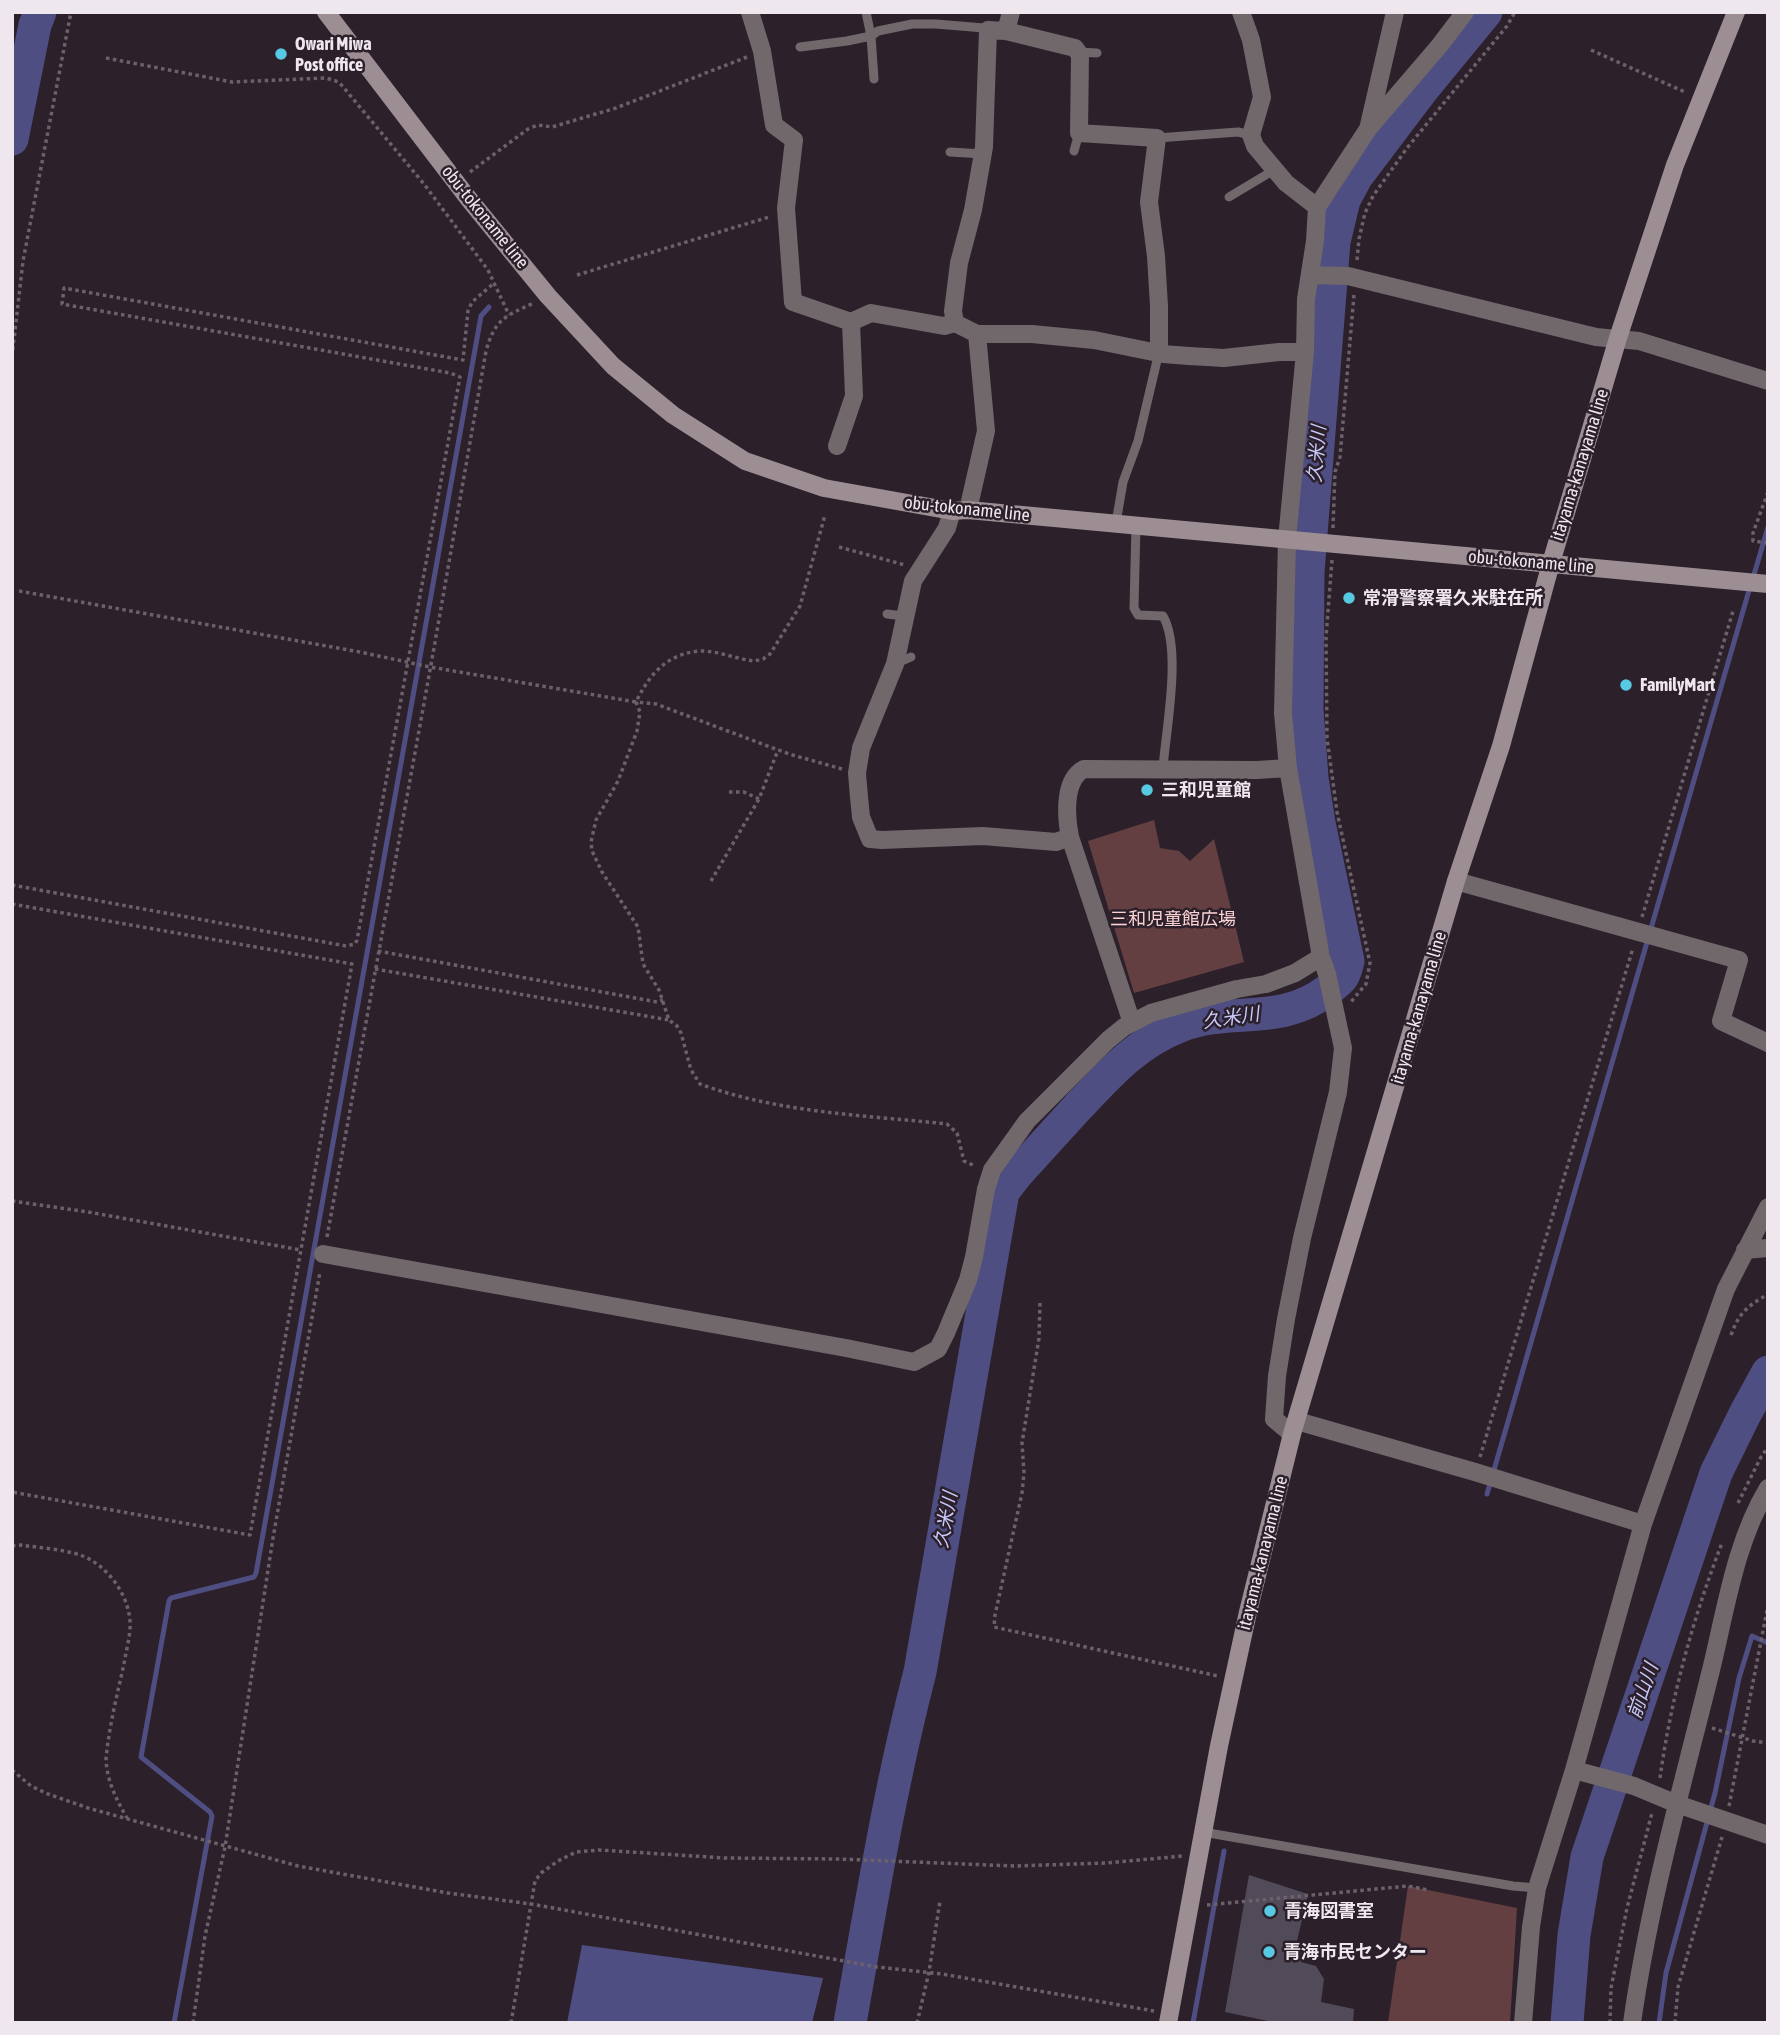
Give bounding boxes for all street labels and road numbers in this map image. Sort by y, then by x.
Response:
street label: obu-tokoname line [437,161,533,273]
street label: itayama-kanayama line [1547,386,1613,544]
street label: obu-tokoname line [903,492,1031,526]
street label: obu-tokoname line [1467,546,1595,578]
street label: itayama-kanayama line [1387,929,1451,1087]
street label: itayama-kanayama line [1233,1474,1293,1632]

